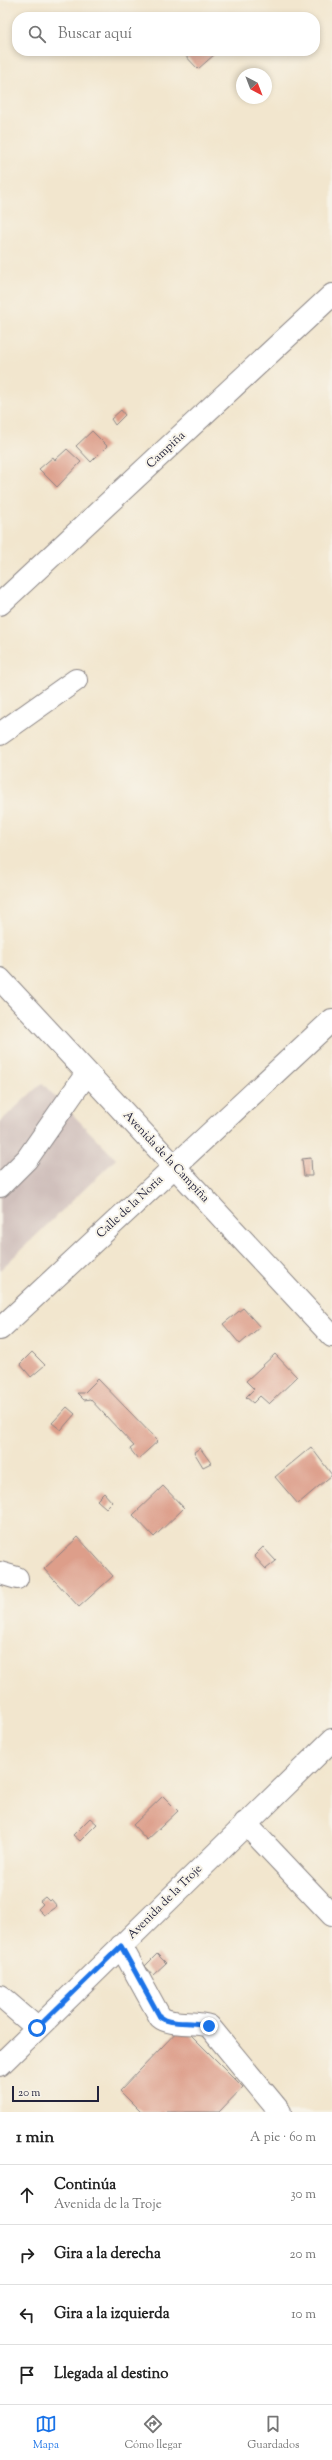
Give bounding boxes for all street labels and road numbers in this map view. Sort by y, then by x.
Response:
street label: Campiña [142,427,190,473]
street label: Avenida de la Campiña [119,1107,214,1207]
street label: Calle de la Noria [93,1171,168,1243]
street label: Avenida de la Troje [123,1860,207,1944]

